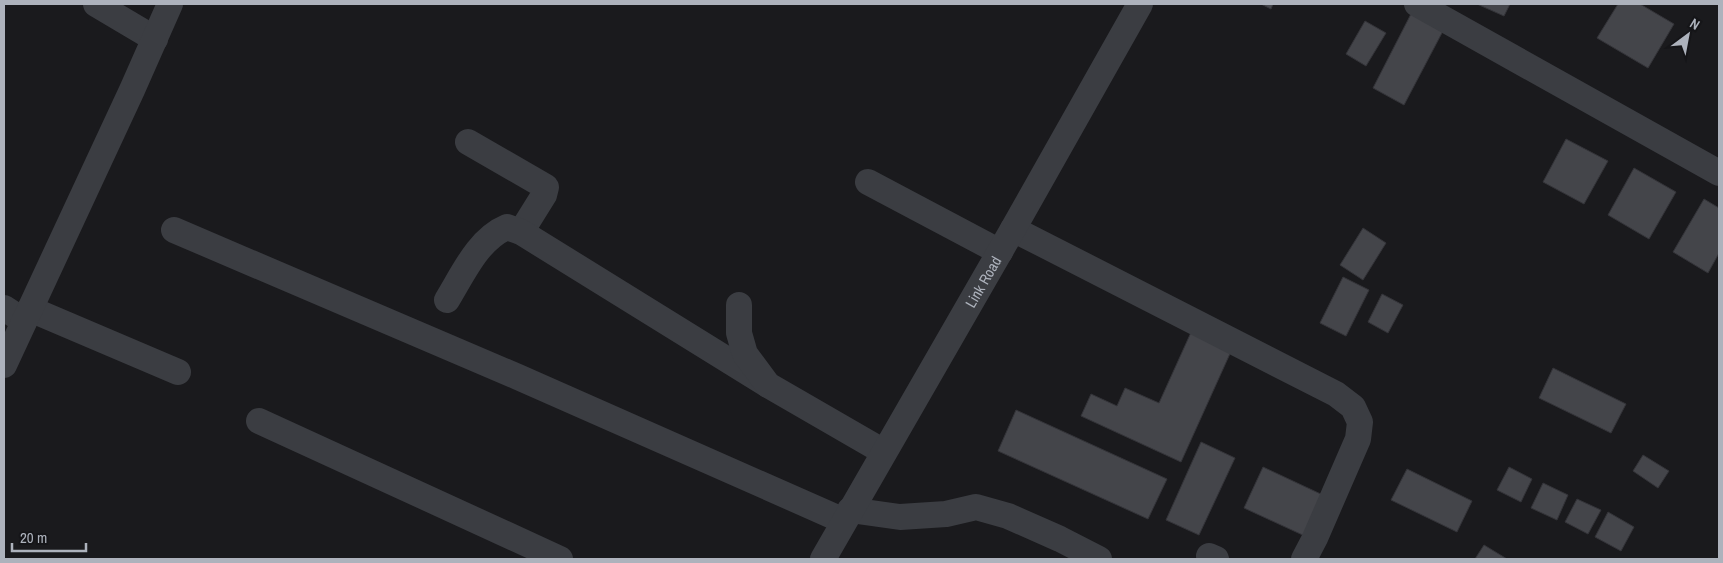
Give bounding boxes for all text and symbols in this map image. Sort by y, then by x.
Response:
north arrow [1663,10,1713,60]
text: N [1687,14,1703,34]
street label: Link Road [960,252,1006,311]
scale bar [12,520,86,552]
text: 20 m [20,527,47,548]

